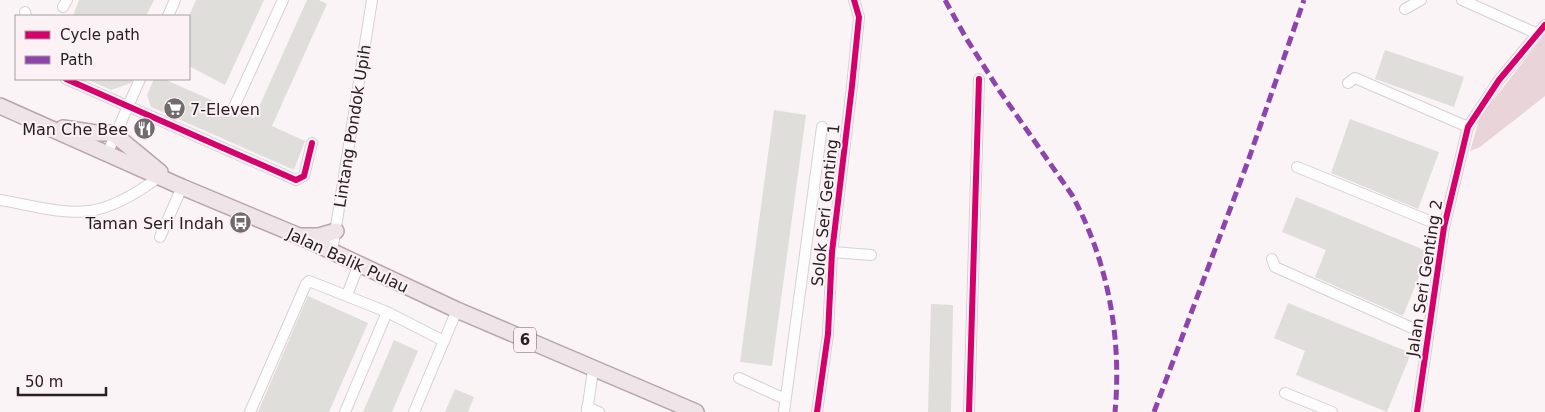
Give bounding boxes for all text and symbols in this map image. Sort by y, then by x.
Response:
legend [15,15,190,80]
text: Cycle path [60,26,140,44]
street label: Lintang Pondok Upih [330,43,375,209]
text: Path [60,51,93,69]
supermarket icon: 7-Eleven [162,97,186,121]
place label: 7-Eleven [190,100,260,119]
restaurant icon: Man Che Bee [132,117,156,141]
place label: Man Che Bee [22,120,128,139]
street label: Solok Seri Genting 1 [808,123,843,287]
street label: Jalan Seri Genting 2 [1403,198,1446,359]
bus stop icon: Taman Seri Indah [228,211,252,235]
place label: Taman Seri Indah [84,214,224,233]
street label: Jalan Balik Pulau [283,224,412,297]
road number: 6 [514,328,536,352]
scale bar [18,364,105,396]
text: 50 m [25,373,63,391]

